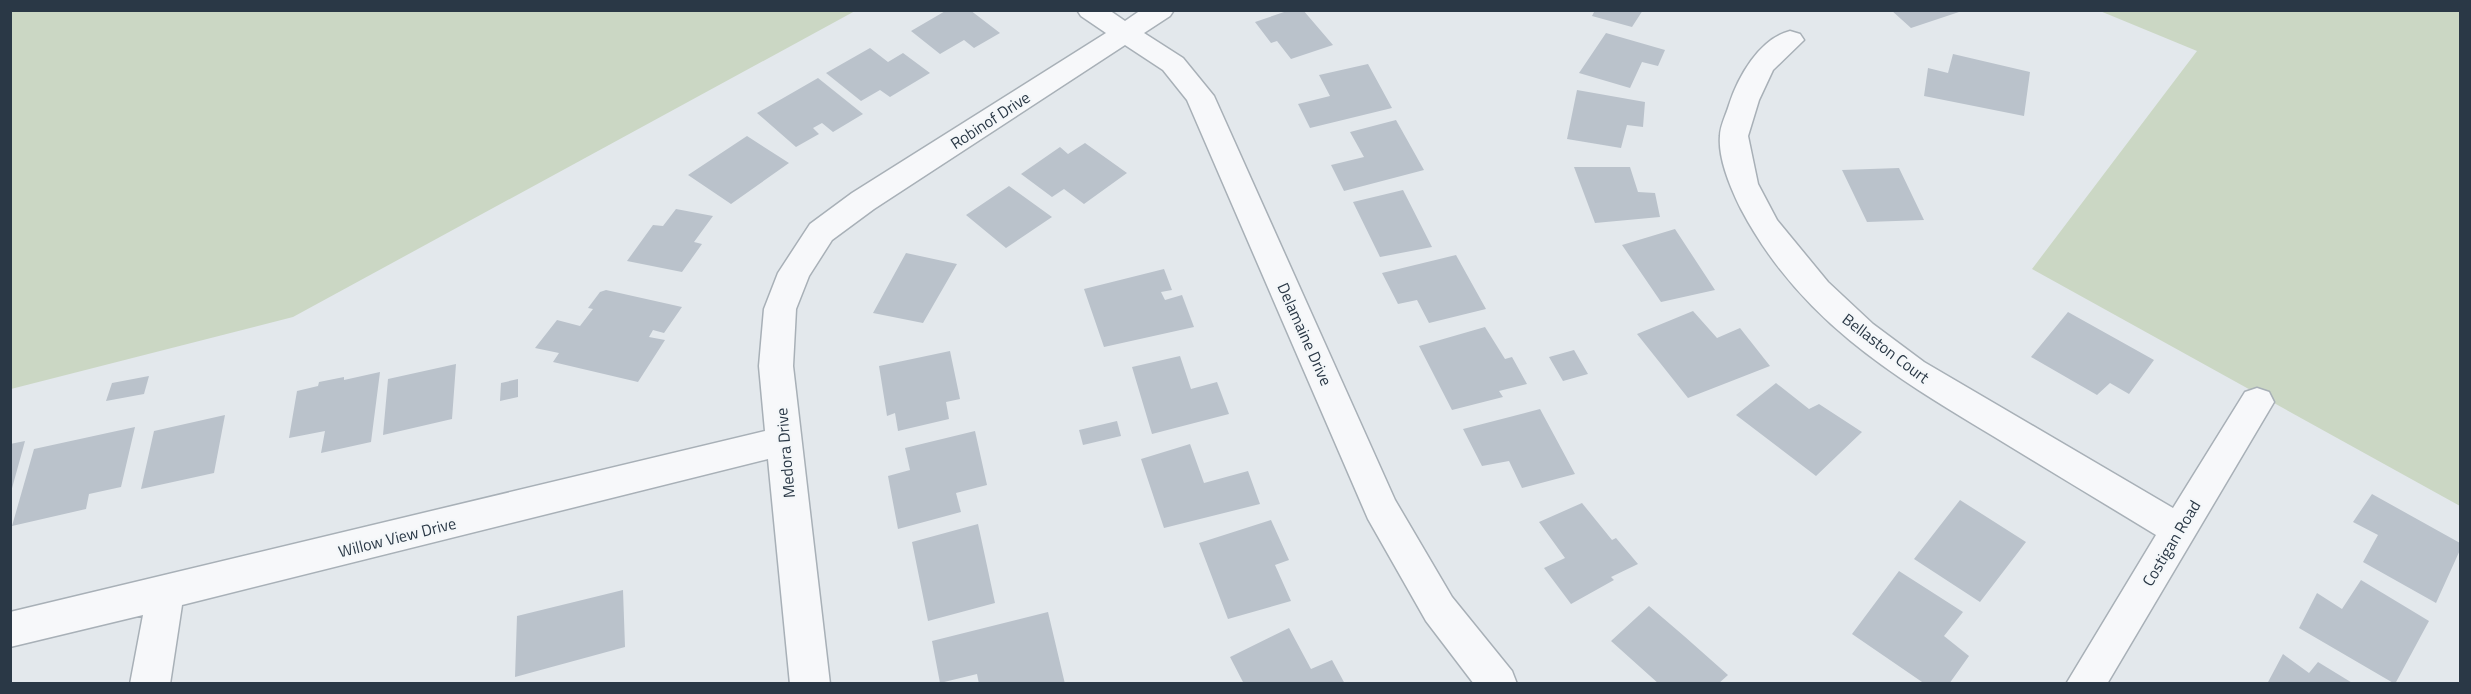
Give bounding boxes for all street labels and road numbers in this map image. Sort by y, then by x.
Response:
street label: Robinof Drive [945,85,1035,155]
street label: Delamaine Drive [1272,279,1338,389]
street label: Bellaston Court [1837,307,1935,389]
street label: Medora Drive [769,407,801,499]
street label: Costigan Road [2136,495,2206,591]
street label: Willow View Drive [336,511,458,563]

